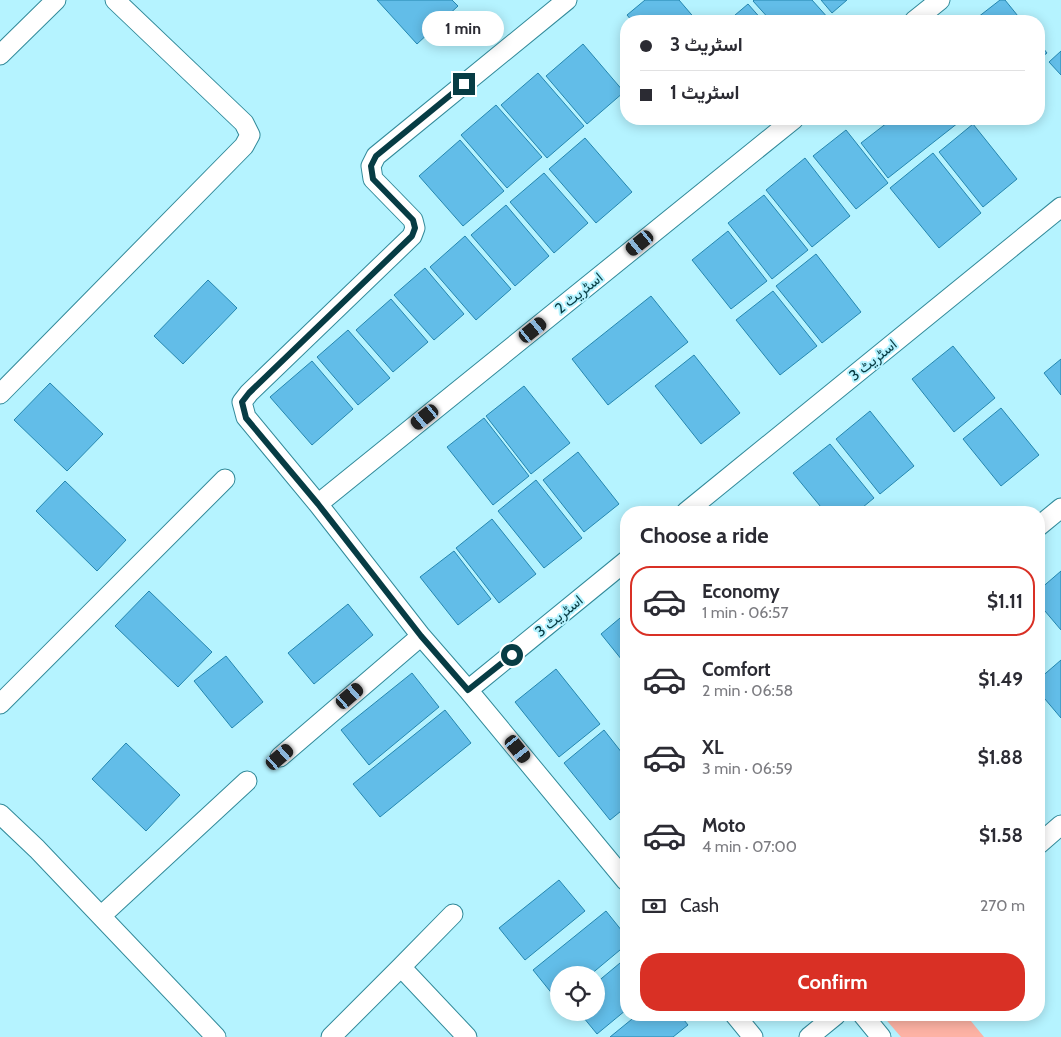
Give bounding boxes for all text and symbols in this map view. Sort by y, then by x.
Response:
callout: 1 min [423,12,505,46]
text: 1 min [445,19,481,38]
text: اسٹریٹ 3 [670,33,743,56]
route end [453,73,475,95]
text: اسٹریٹ 1 [670,81,739,104]
car [623,228,656,258]
street label: اسٹریٹ 2 [552,268,606,318]
car [516,315,549,345]
street label: اسٹریٹ 3 [845,335,901,385]
car [408,402,441,432]
text: Choose a ride [640,522,769,549]
icon: car [642,579,687,624]
text: Economy [702,580,780,603]
text: $1.11 [987,590,1023,613]
street label: اسٹریٹ 3 [531,591,587,641]
text: 1 min · 06:57 [702,603,788,622]
route start [501,644,523,666]
icon: car [642,657,687,702]
text: Comfort [702,658,771,681]
text: $1.49 [978,668,1023,691]
car [333,680,366,712]
text: 2 min · 06:58 [702,681,793,700]
car [502,733,533,765]
icon: car [642,735,687,780]
text: XL [702,736,723,759]
car [263,741,296,773]
text: $1.88 [978,746,1023,769]
text: 3 min · 06:59 [702,759,793,778]
icon: car [642,813,687,858]
text: Moto [702,814,746,837]
text: $1.58 [979,824,1023,847]
text: 4 min · 07:00 [702,837,797,856]
icon: cash [640,892,668,920]
text: Cash [680,894,719,917]
text: 270 m [980,896,1025,915]
button: Confirm [640,953,1025,1011]
map controls [550,966,605,1021]
button: locate [550,966,605,1021]

